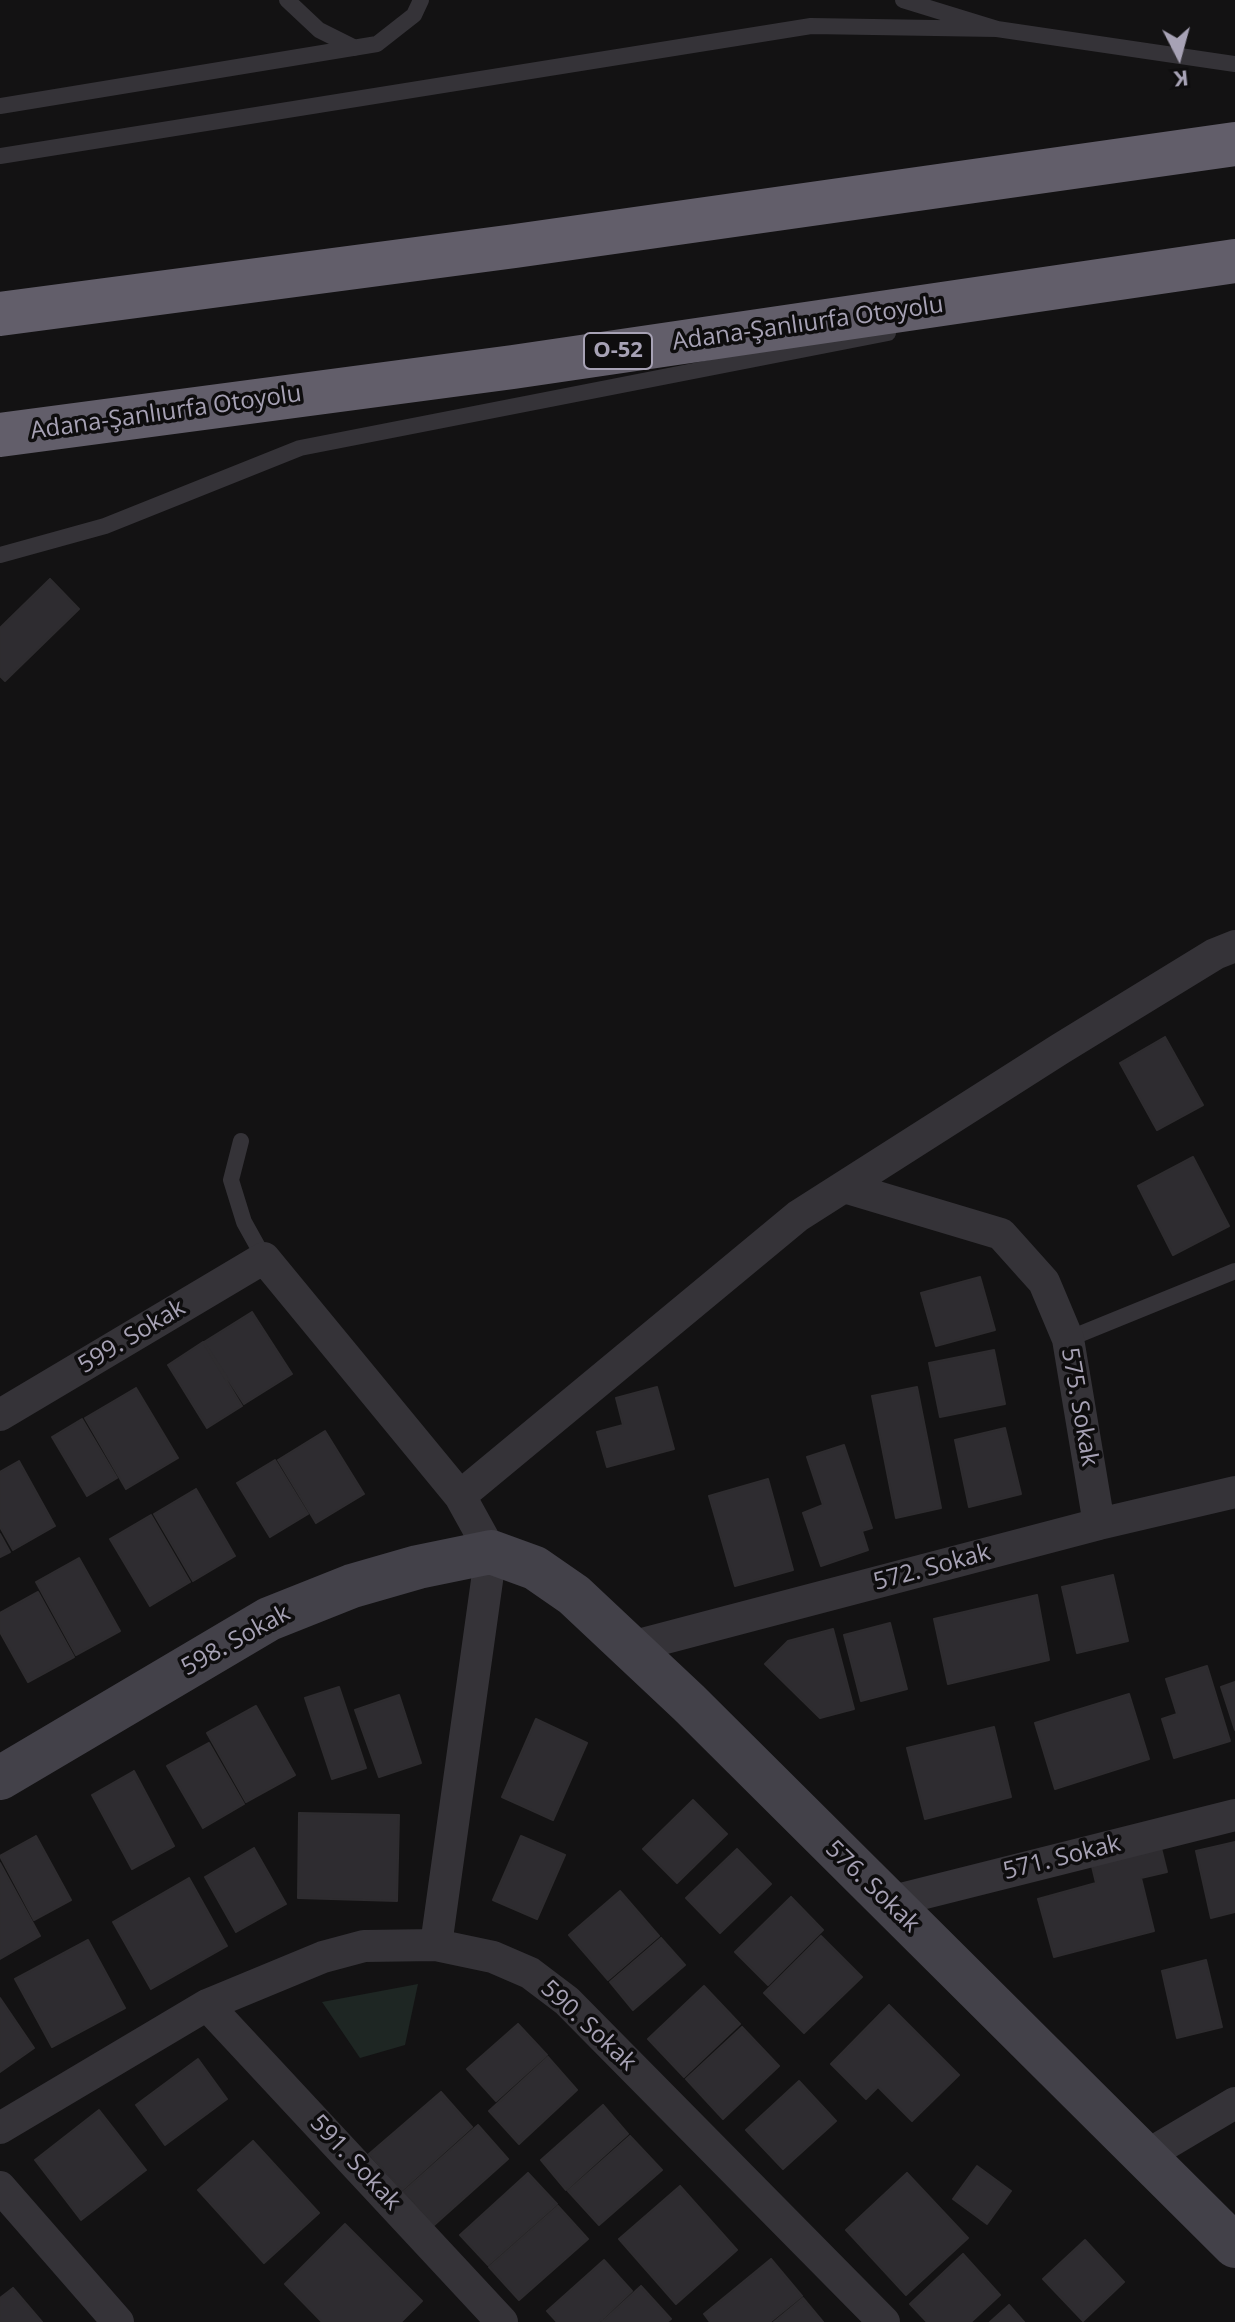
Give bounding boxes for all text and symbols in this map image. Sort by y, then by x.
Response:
north arrow [1139,16,1219,96]
text: K [1173,64,1190,96]
street label: Adana-Şanlıurfa Otoyolu [671,291,945,357]
road number: O-52 [584,333,652,369]
street label: Adana-Şanlıurfa Otoyolu [29,380,303,446]
street label: 599. Sokak [73,1294,191,1380]
street label: 575. Sokak [1054,1345,1104,1469]
street label: 572. Sokak [870,1539,994,1597]
street label: 598. Sokak [177,1599,295,1683]
street label: 571. Sokak [1000,1830,1124,1886]
street label: 576. Sokak [819,1835,925,1939]
street label: 590. Sokak [534,1975,642,2077]
street label: 591. Sokak [304,2109,406,2217]

